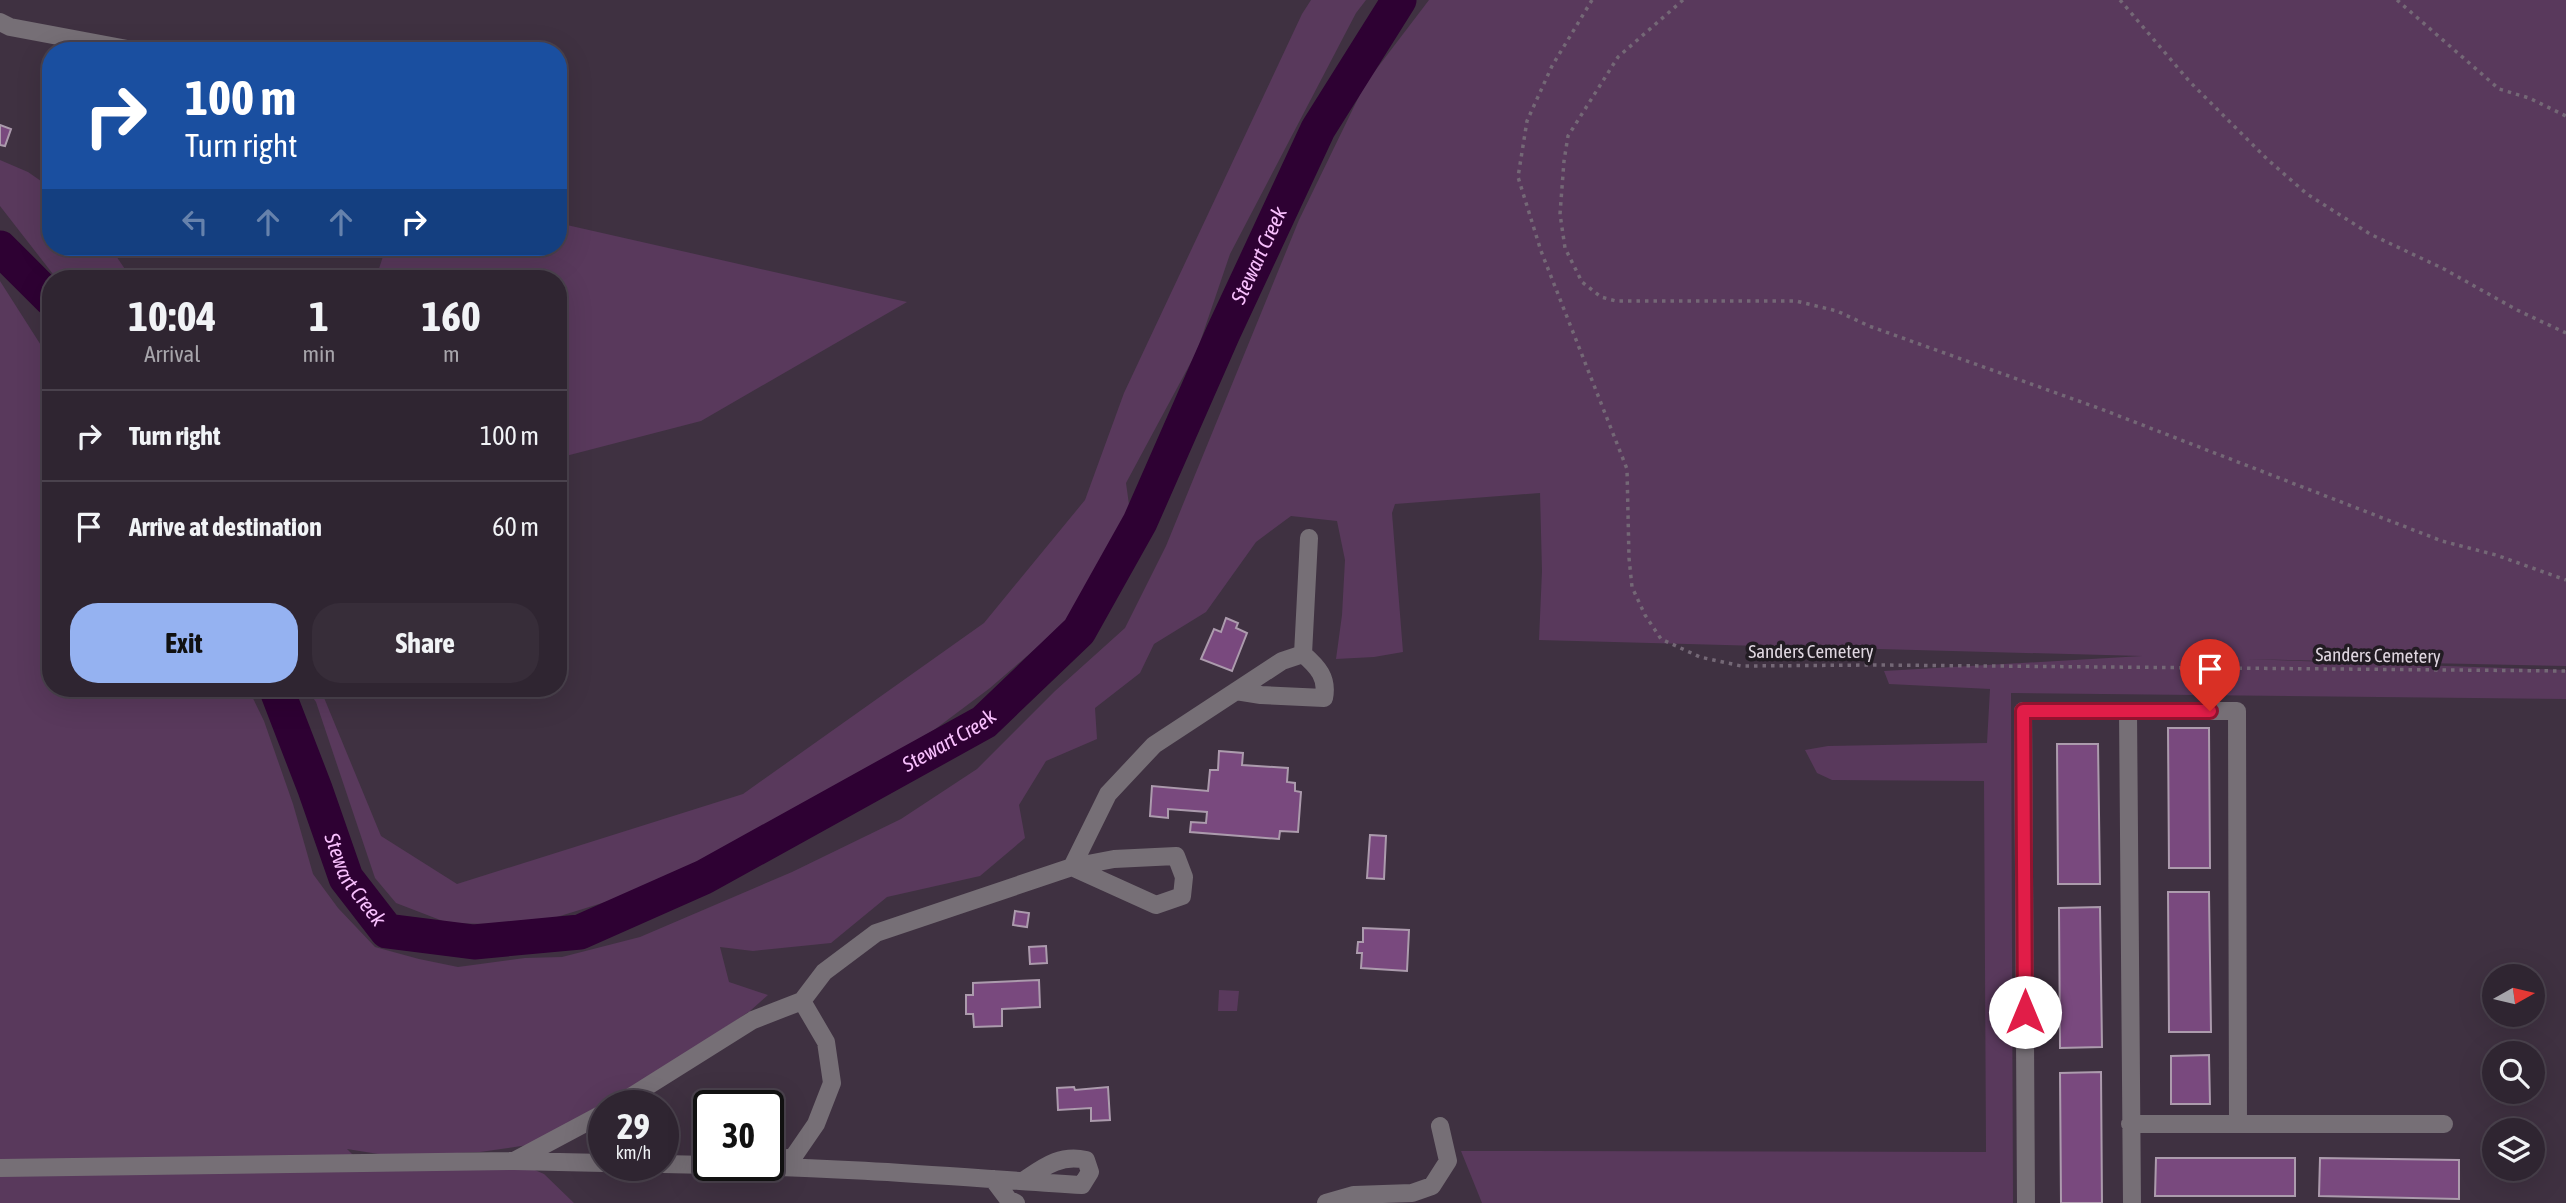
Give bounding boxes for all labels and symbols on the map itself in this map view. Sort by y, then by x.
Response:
water label: Stewart Creek [1225,202,1291,308]
pin [2180,639,2240,711]
street label: Sanders Cemetery [1748,640,1874,662]
street label: Sanders Cemetery [2315,643,2441,667]
water label: Stewart Creek [897,703,1001,776]
water label: Stewart Creek [320,829,392,931]
north arrow [2482,964,2544,1027]
position arrow [1988,975,2062,1049]
speed limit sign: 30 [693,1090,784,1181]

